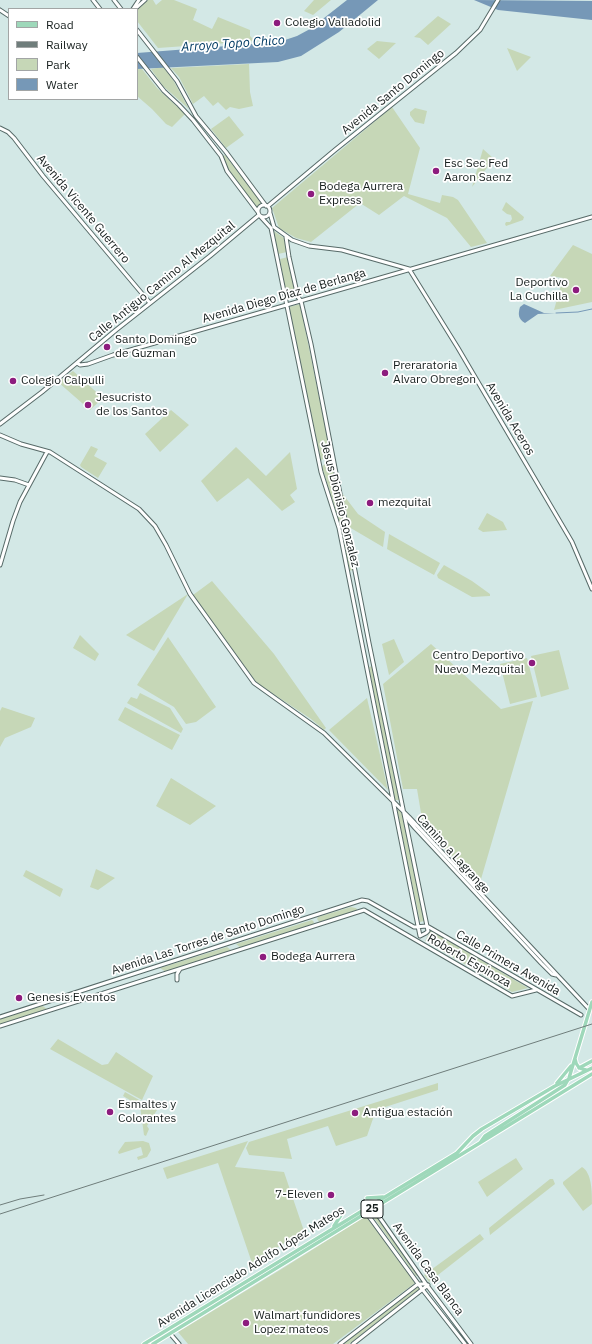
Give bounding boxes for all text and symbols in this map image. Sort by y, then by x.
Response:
legend [8,8,138,100]
place label: Colegio Valladolid [285,16,381,30]
text: Road [46,17,74,32]
marker: Colegio Valladolid [272,18,282,28]
water label: Arroyo Topo Chico [181,33,285,55]
text: Railway [46,37,88,52]
street label: Avenida Santo Domingo [339,46,447,138]
text: Park [46,57,70,72]
text: Water [46,77,78,92]
street label: Avenida Vicente Guerrero [33,152,133,266]
place label: Esc Sec Fed Aaron Saenz [444,157,511,185]
marker: Esc Sec Fed Aaron Saenz [431,166,441,176]
place label: Bodega Aurrera Express [319,180,403,208]
marker: Bodega Aurrera Express [306,189,316,199]
street label: Calle Antiguo Camino Al Mezquital [86,219,238,345]
street label: Avenida Diego Díaz de Berlanga [201,266,367,326]
place label: Deportivo La Cuchilla [510,276,568,304]
marker: Deportivo La Cuchilla [571,285,581,295]
place label: Santo Domingo de Guzman [115,333,197,361]
marker: Santo Domingo de Guzman [102,342,112,352]
place label: Preraratoria Alvaro Obregon [393,359,476,387]
marker: Preraratoria Alvaro Obregon [380,368,390,378]
place label: Colegio Calpulli [21,374,104,388]
marker: Colegio Calpulli [8,376,18,386]
street label: Avenida Aceros [482,380,538,458]
place label: Jesucristo de los Santos [96,391,168,419]
marker: Jesucristo de los Santos [83,400,93,410]
street label: Jesus Dionisio Gonzalez [317,440,363,568]
place label: mezquital [378,496,431,510]
marker: mezquital [365,498,375,508]
place label: Centro Deportivo Nuevo Mezquital [433,649,524,677]
marker: Centro Deportivo Nuevo Mezquital [527,658,537,668]
street label: Camino a Lagrange [413,811,493,897]
street label: Avenida Las Torres de Santo Domingo [110,902,306,978]
street label: Calle Primera Avenida [453,927,563,999]
street label: Roberto Espinoza [425,931,513,991]
place label: Bodega Aurrera [271,950,355,964]
marker: Bodega Aurrera [258,952,268,962]
place label: Genesis Eventos [27,991,116,1005]
marker: Genesis Eventos [14,993,24,1003]
place label: Esmaltes y Colorantes [118,1098,176,1126]
place label: Antigua estación [363,1106,453,1120]
marker: Esmaltes y Colorantes [105,1107,115,1117]
marker: Antigua estación [350,1108,360,1118]
place label: 7-Eleven [275,1188,323,1202]
marker: 7-Eleven [326,1190,336,1200]
road number: 25 [361,1200,383,1218]
street label: Avenida Licenciado Adolfo López Mateos [155,1203,347,1331]
street label: Avenida Casa Blanca [389,1220,467,1318]
place label: Walmart fundidores Lopez mateos [254,1309,361,1337]
marker: Walmart fundidores Lopez mateos [241,1318,251,1328]

